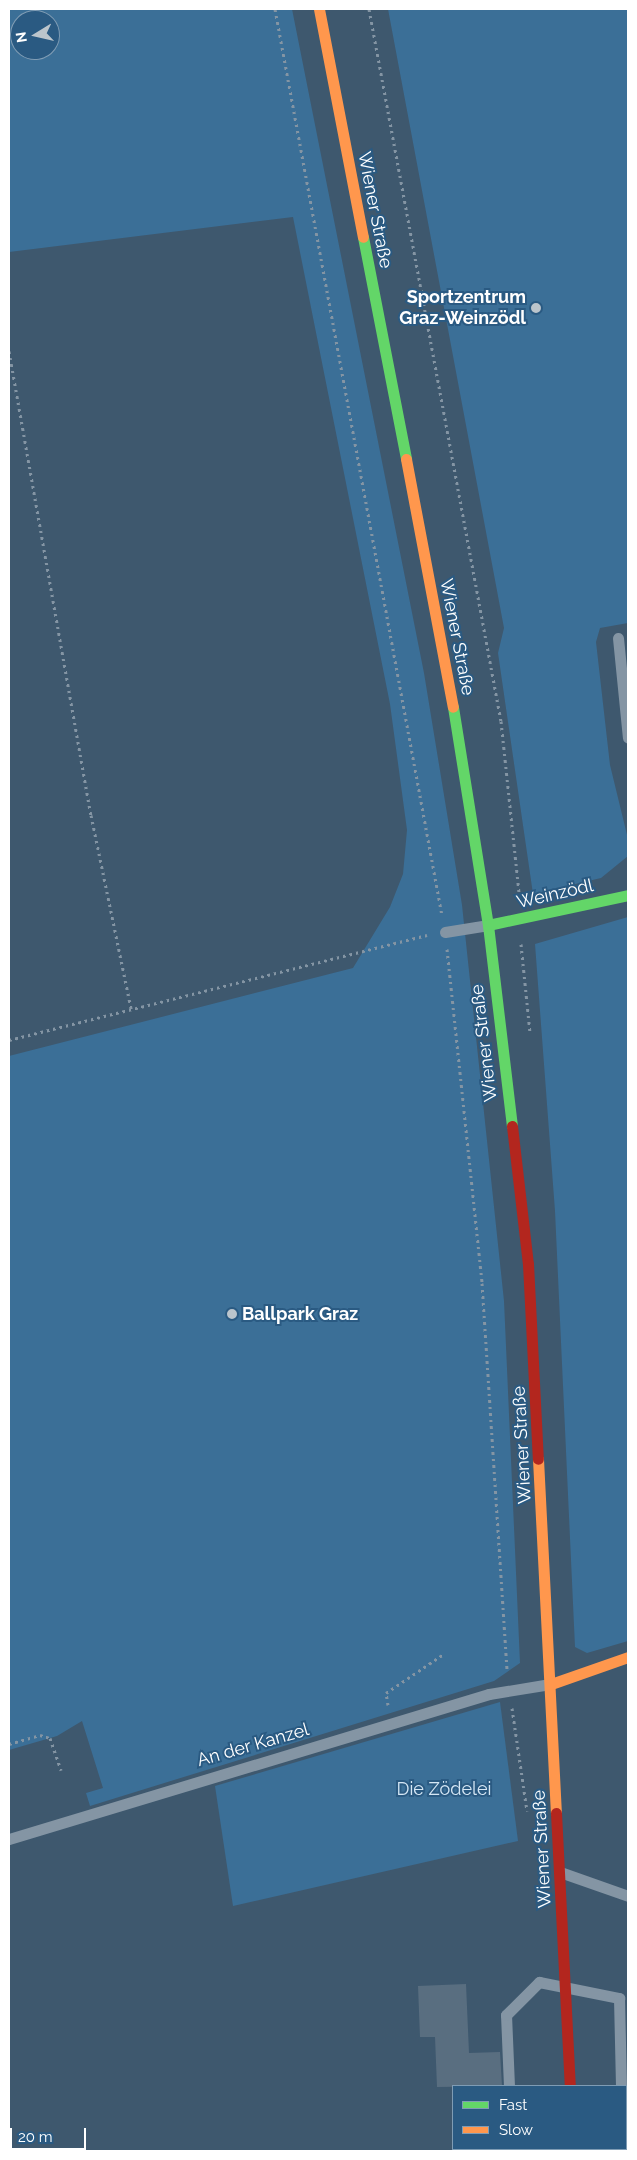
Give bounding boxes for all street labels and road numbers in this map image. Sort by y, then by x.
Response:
street label: Wiener Straße [353,150,397,270]
street label: Wiener Straße [435,577,479,697]
street label: Weinzödl [515,875,595,913]
street label: Wiener Straße [466,983,502,1103]
street label: Wiener Straße [508,1385,536,1505]
street label: An der Kanzel [194,1719,312,1771]
street label: Wiener Straße [528,1789,556,1909]

